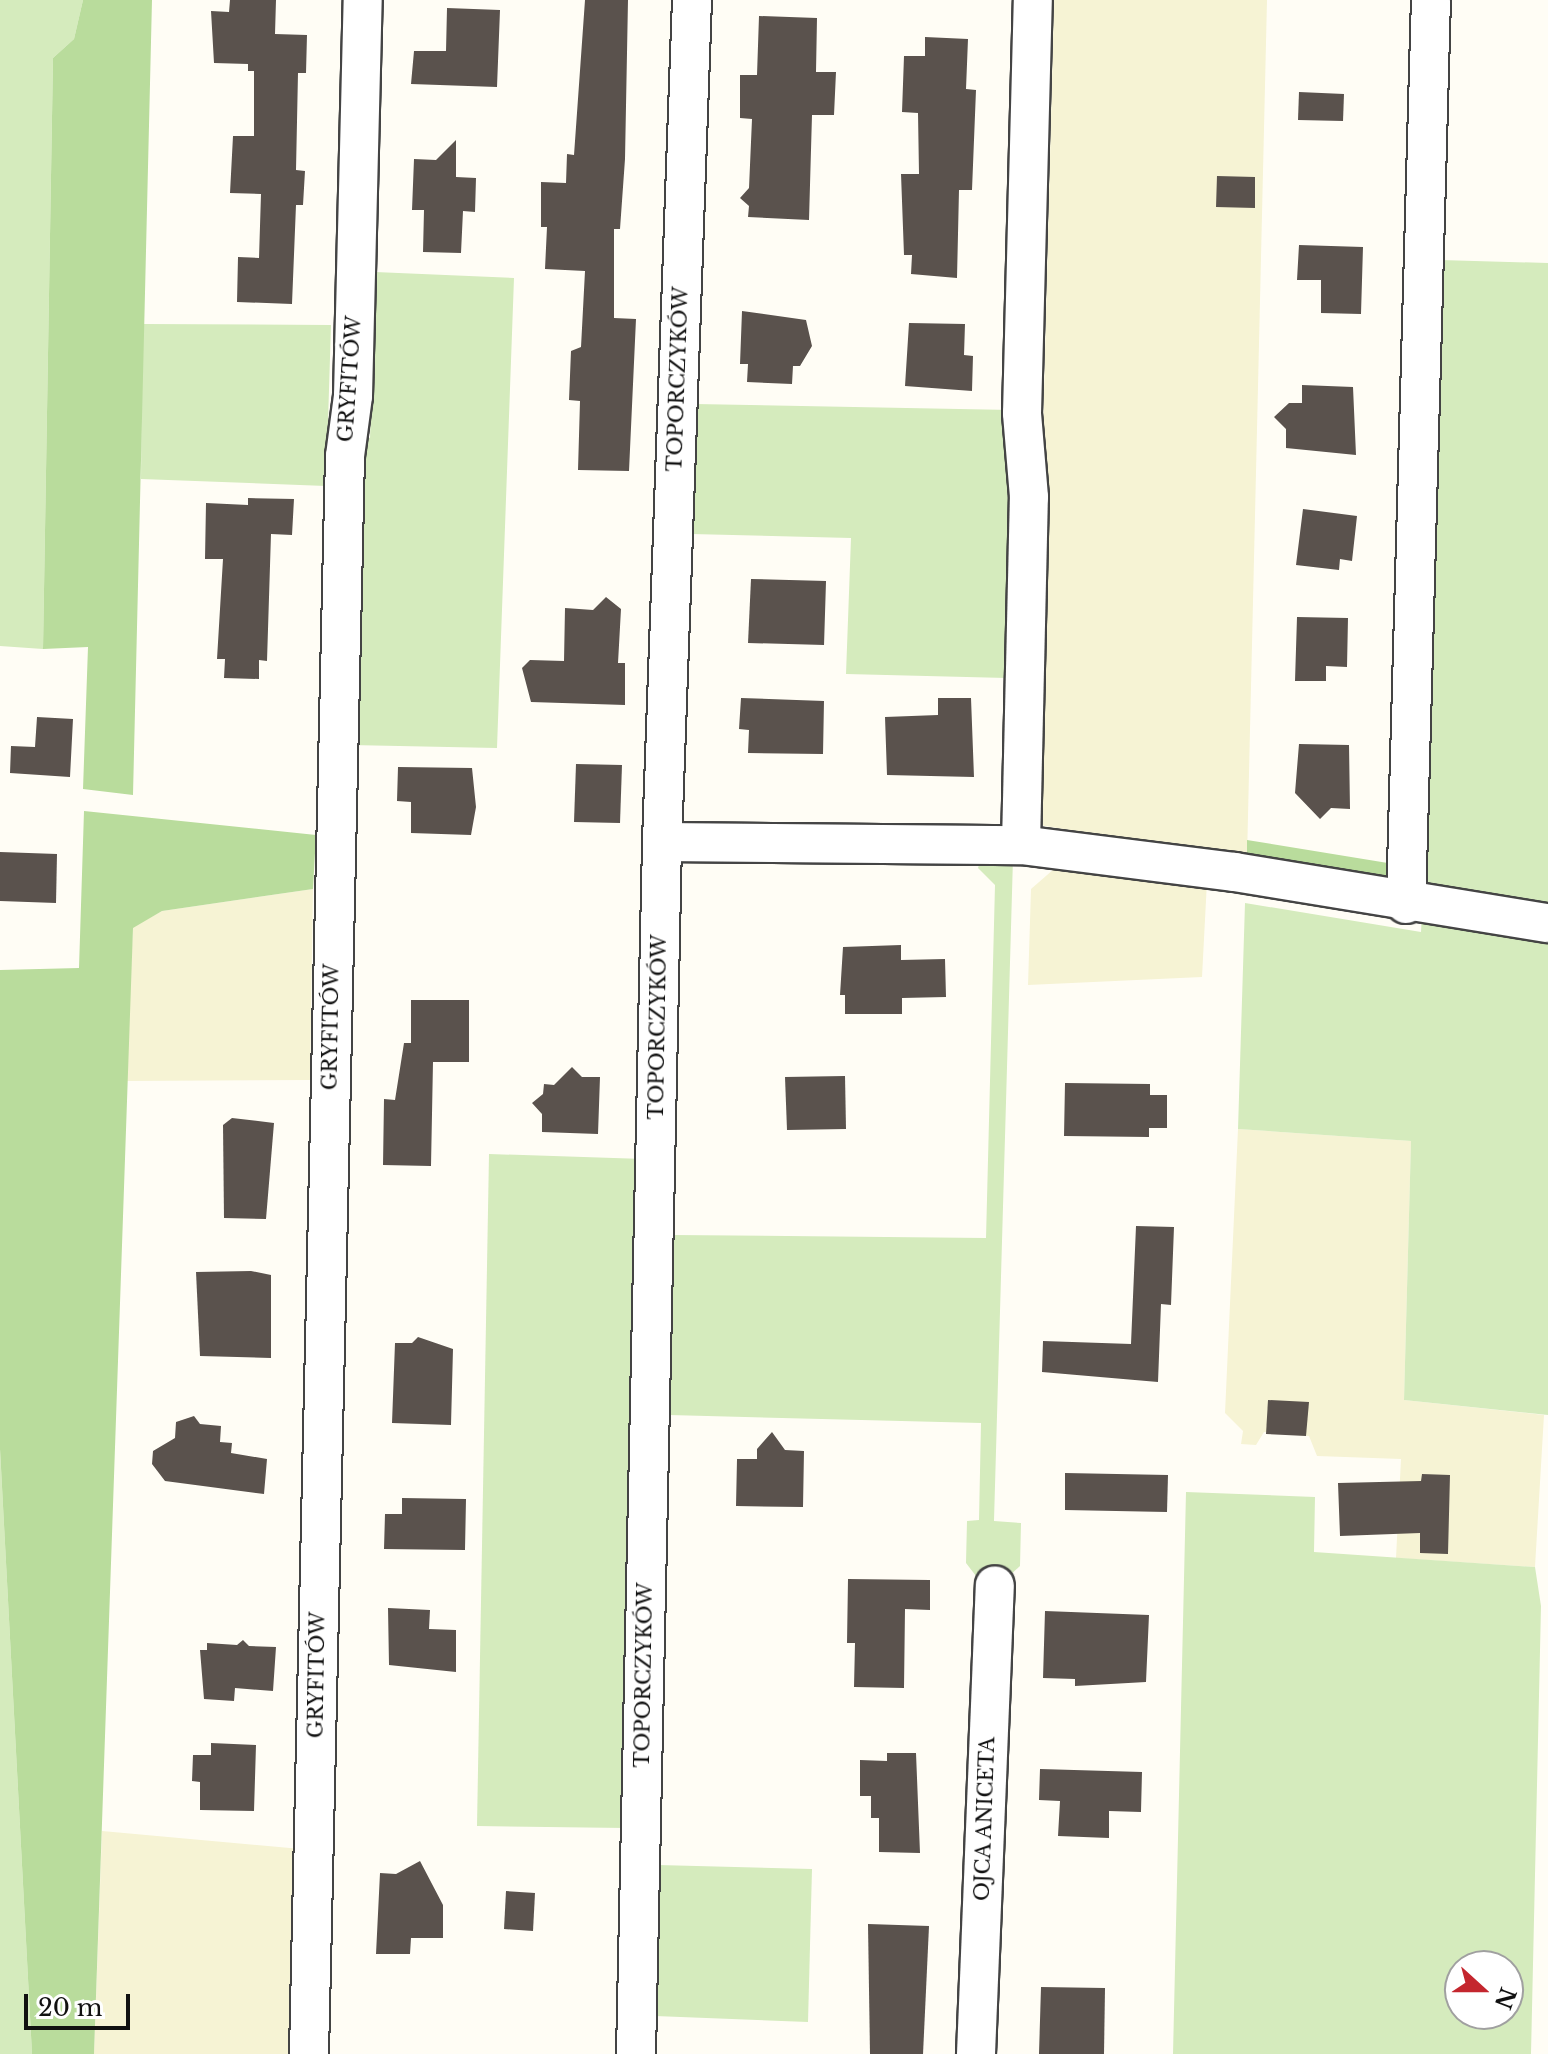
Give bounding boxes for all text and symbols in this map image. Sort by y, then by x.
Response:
street label: TOPORCZYKÓW [663,286,693,472]
street label: GRYFITÓW [334,315,366,443]
street label: TOPORCZYKÓW [644,934,672,1120]
street label: GRYFITÓW [318,964,344,1090]
street label: TOPORCZYKÓW [630,1582,658,1768]
street label: GRYFITÓW [304,1612,330,1738]
street label: OJCA ANICETA [970,1736,1000,1902]
north arrow [1444,1950,1524,2030]
scale bar [28,1978,134,2028]
text: N [1489,1984,1521,2013]
text: 20 m [38,1993,103,2022]

